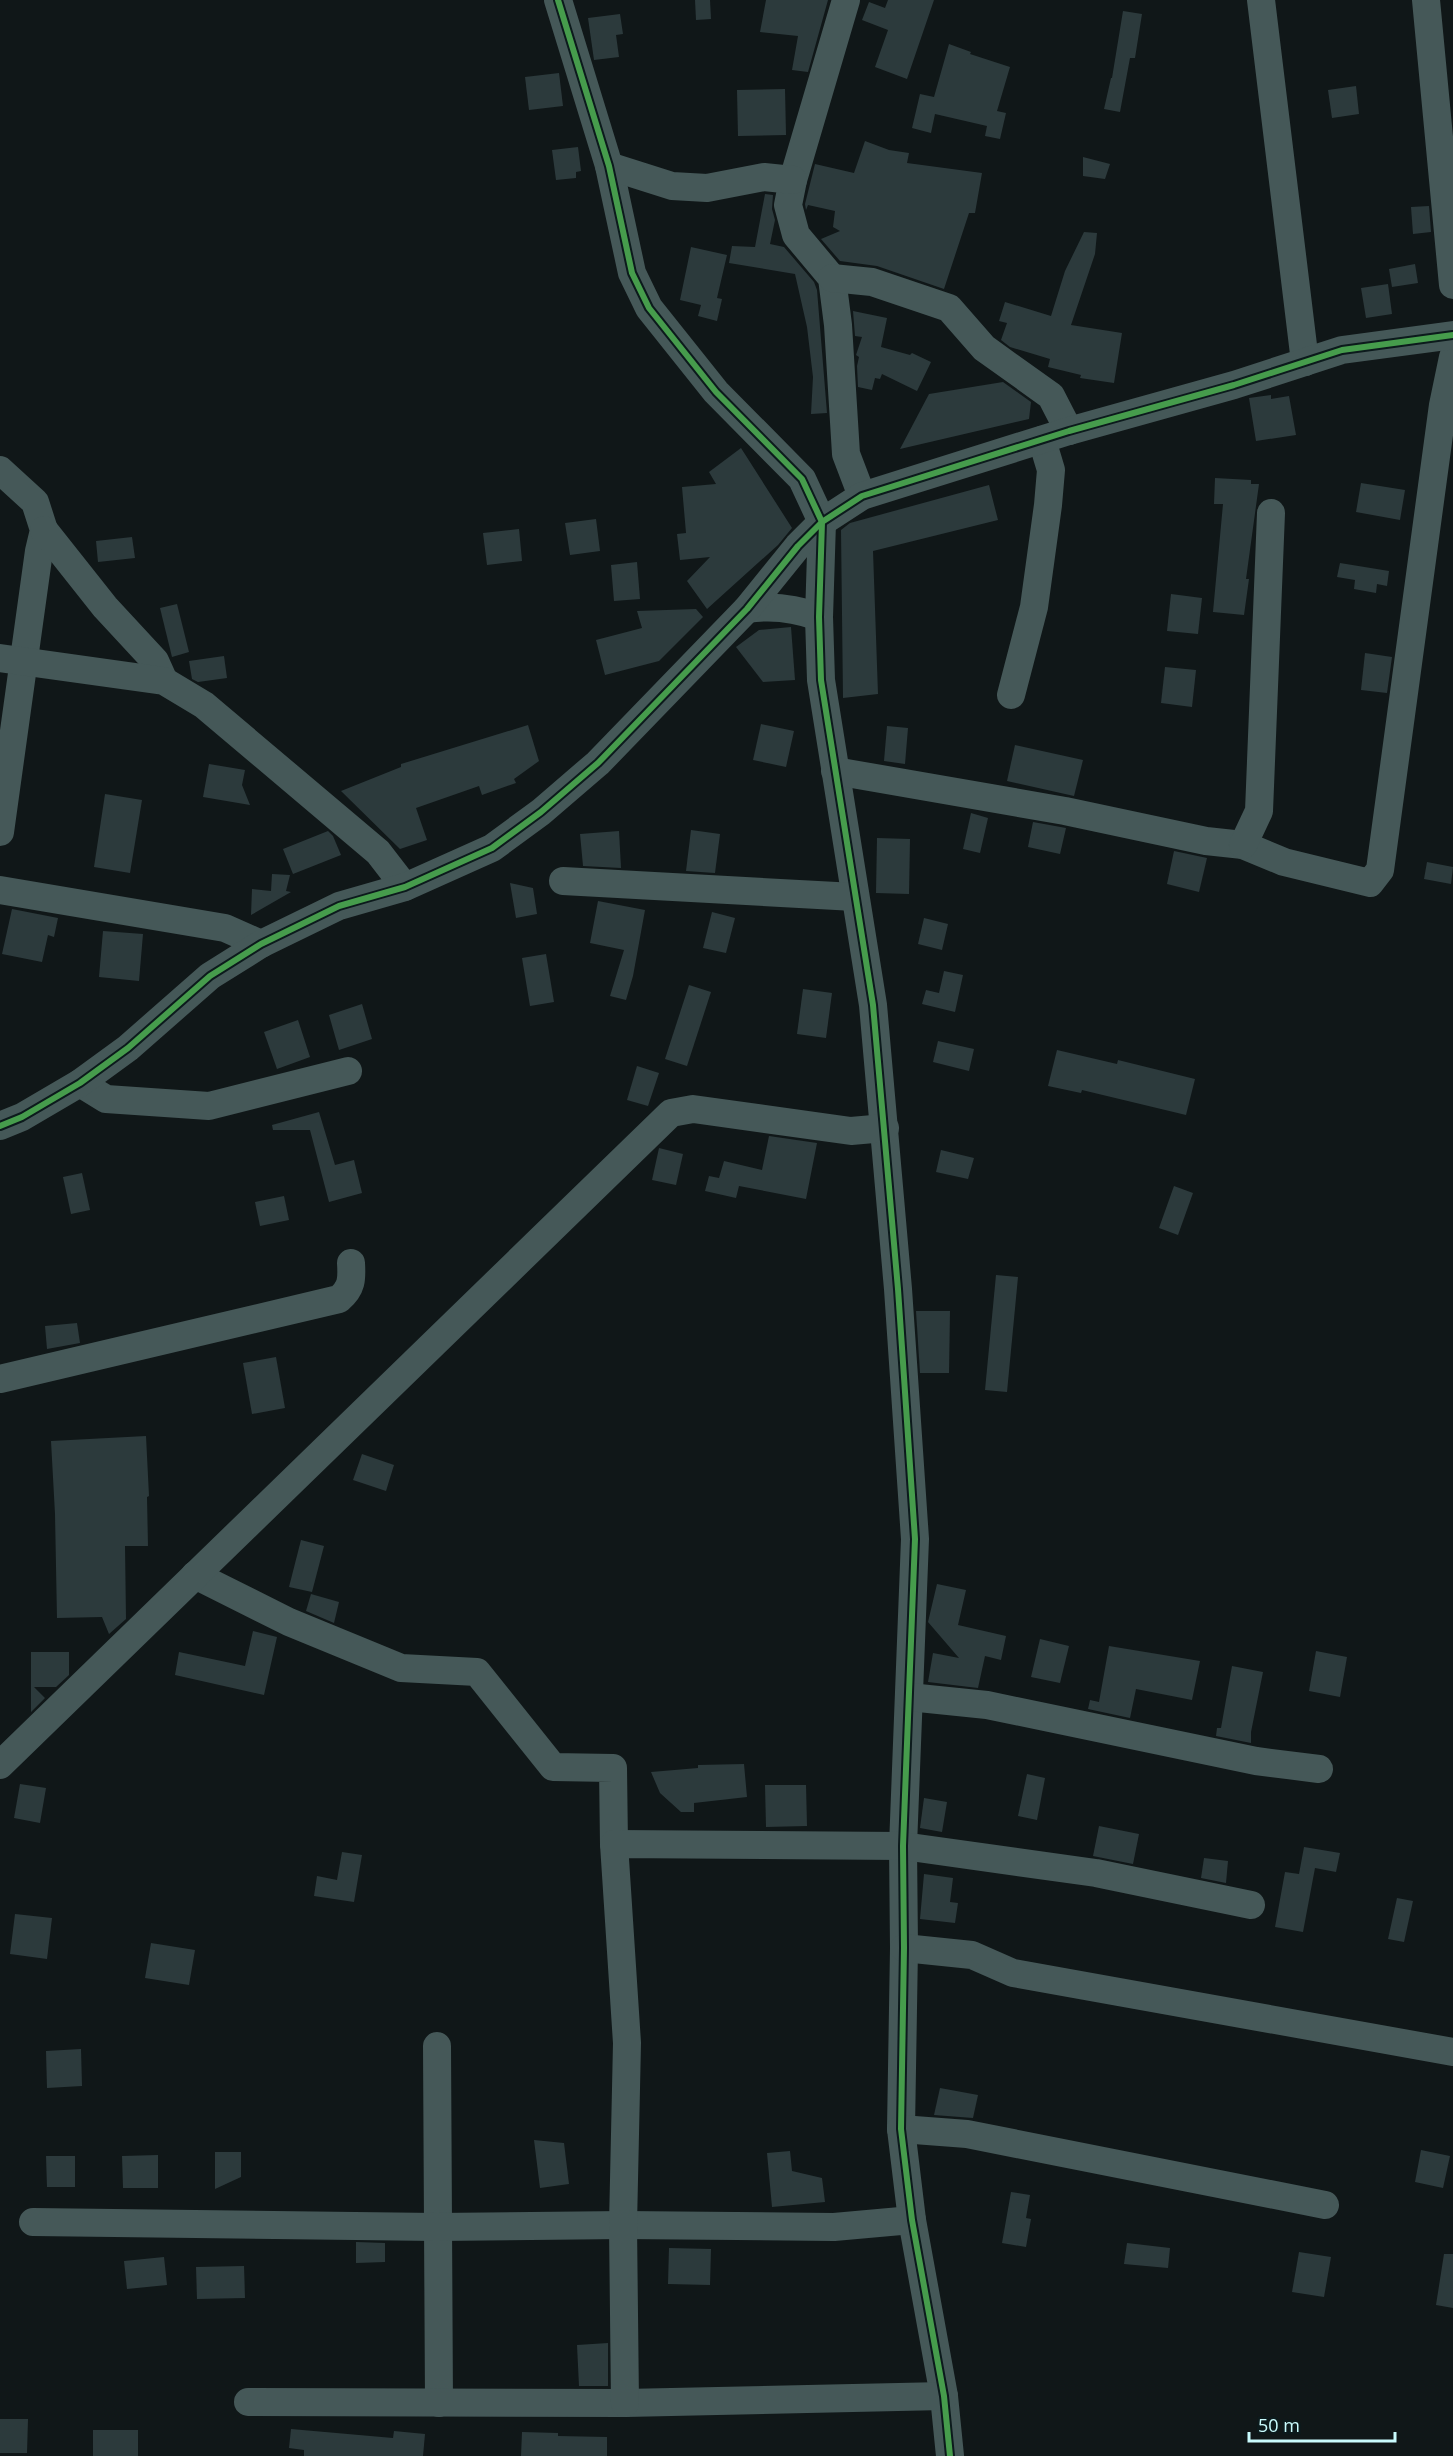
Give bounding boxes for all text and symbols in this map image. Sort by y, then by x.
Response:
scale bar [1249,2405,1394,2443]
text: 50 m [1258,2413,1300,2437]

